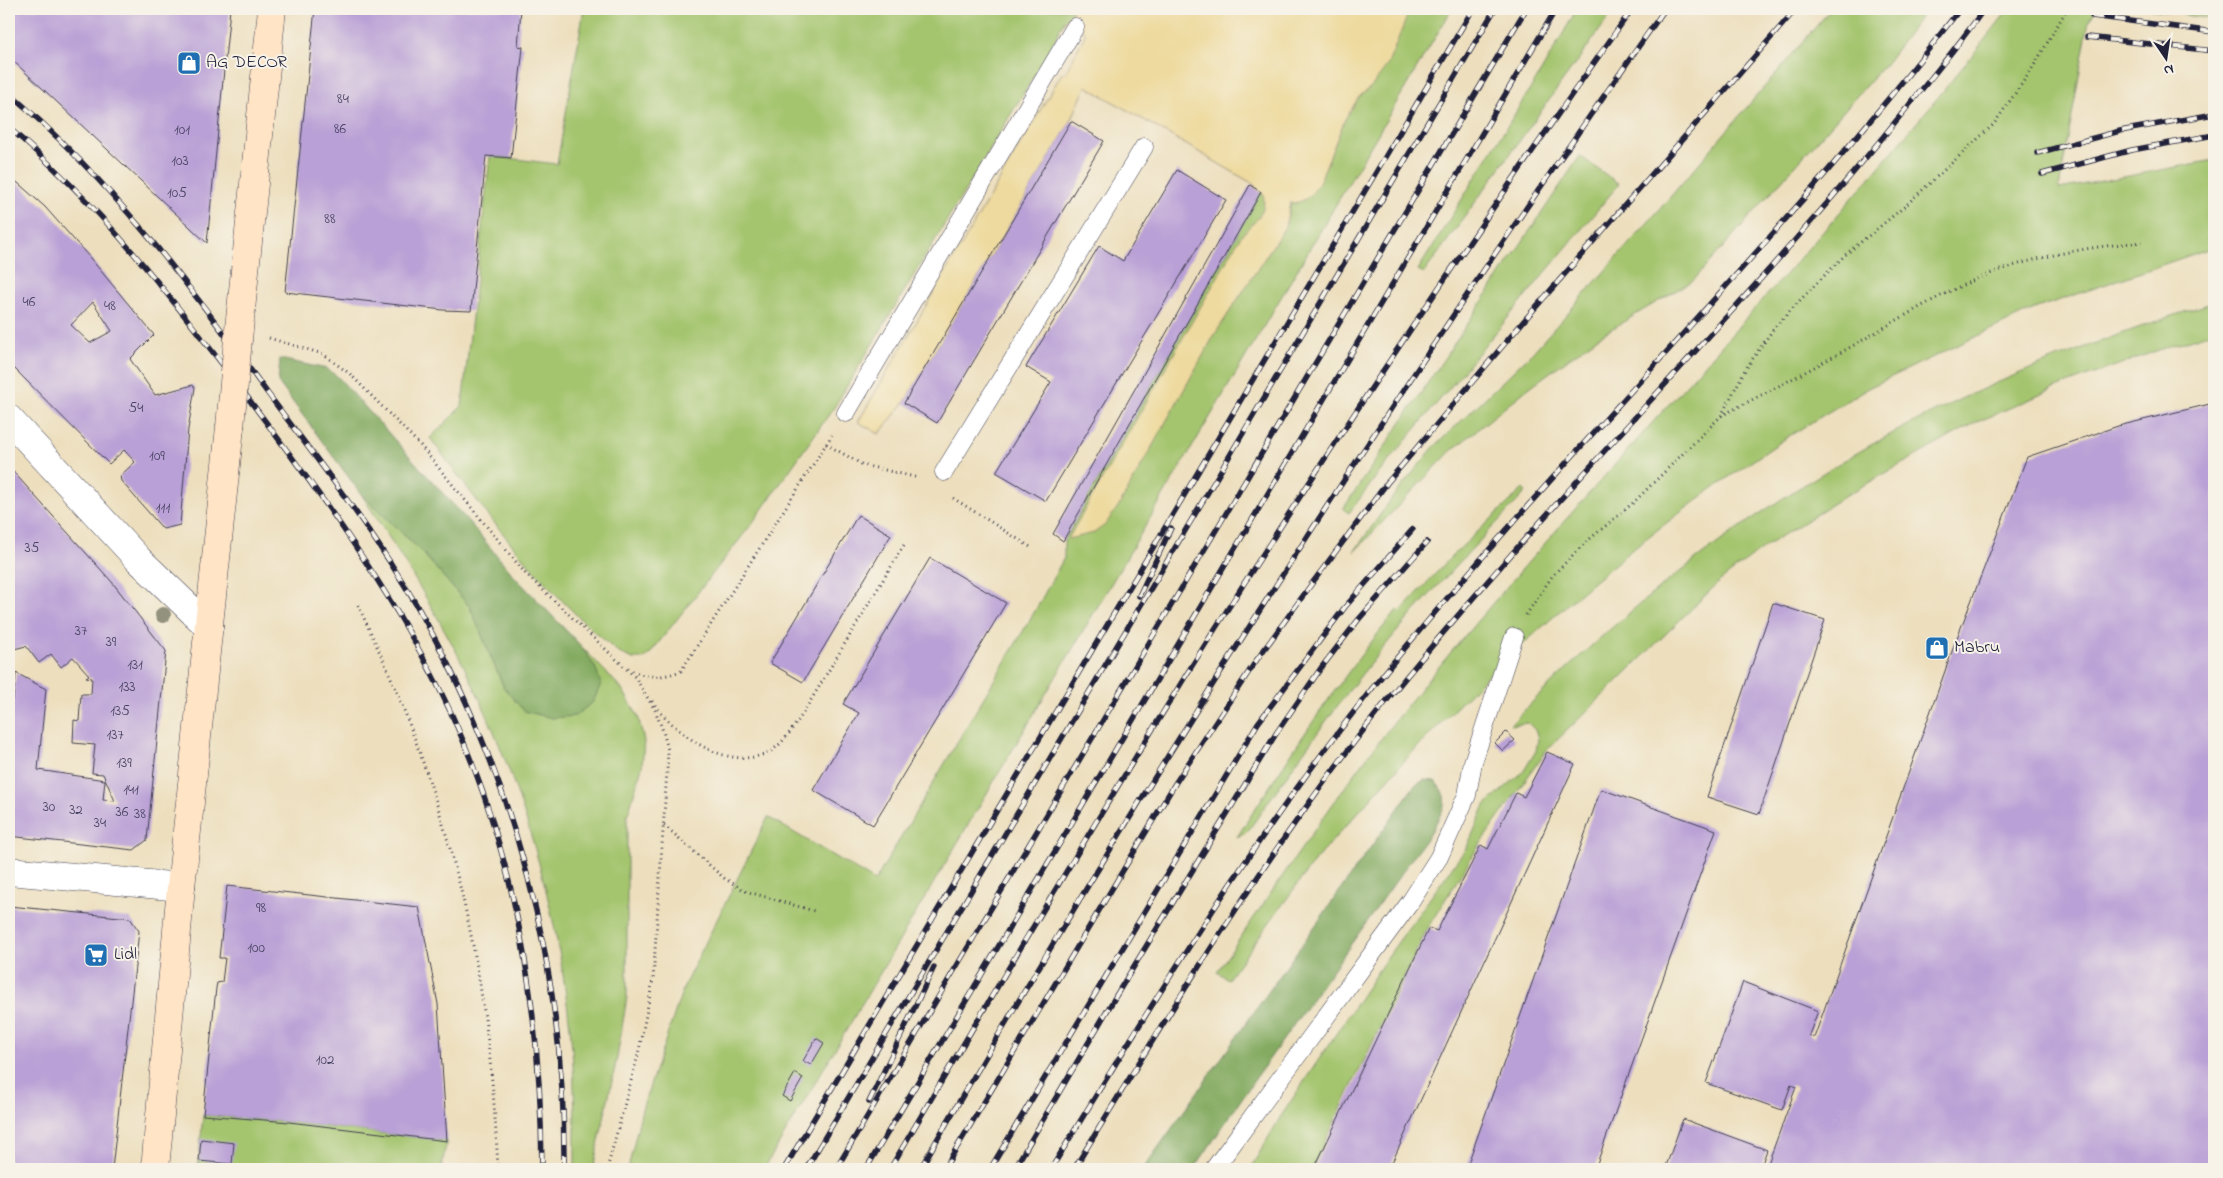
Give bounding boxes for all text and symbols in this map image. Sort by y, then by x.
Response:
north arrow [2140,32,2190,82]
shop icon: AG DECOR [176,50,202,76]
place label: AG DECOR [206,50,287,76]
text: N [2162,58,2176,80]
house number: 84 [337,88,349,110]
house number: 86 [334,118,347,140]
house number: 101 [174,119,190,141]
house number: 103 [171,150,189,172]
house number: 105 [167,182,187,204]
house number: 88 [324,208,336,230]
house number: 46 [23,291,36,313]
house number: 48 [104,295,116,317]
house number: 54 [129,397,143,419]
house number: 109 [149,445,165,467]
house number: 111 [156,497,170,519]
house number: 35 [25,537,40,559]
house number: 37 [75,620,87,642]
house number: 39 [106,631,117,653]
shop icon: Mabru [1924,635,1950,661]
place label: Mabru [1954,635,2000,661]
house number: 131 [127,654,143,676]
house number: 133 [118,676,136,698]
house number: 135 [110,700,130,722]
house number: 137 [106,724,124,746]
house number: 139 [116,752,132,774]
house number: 141 [123,779,139,801]
house number: 30 [43,796,56,818]
house number: 32 [69,799,83,821]
house number: 36 [116,801,129,823]
house number: 38 [134,803,146,825]
house number: 34 [94,812,106,834]
house number: 98 [256,897,266,919]
house number: 100 [247,937,265,959]
supermarket icon: Lidl [83,942,109,968]
place label: Lidl [114,942,137,968]
house number: 102 [316,1049,335,1071]

